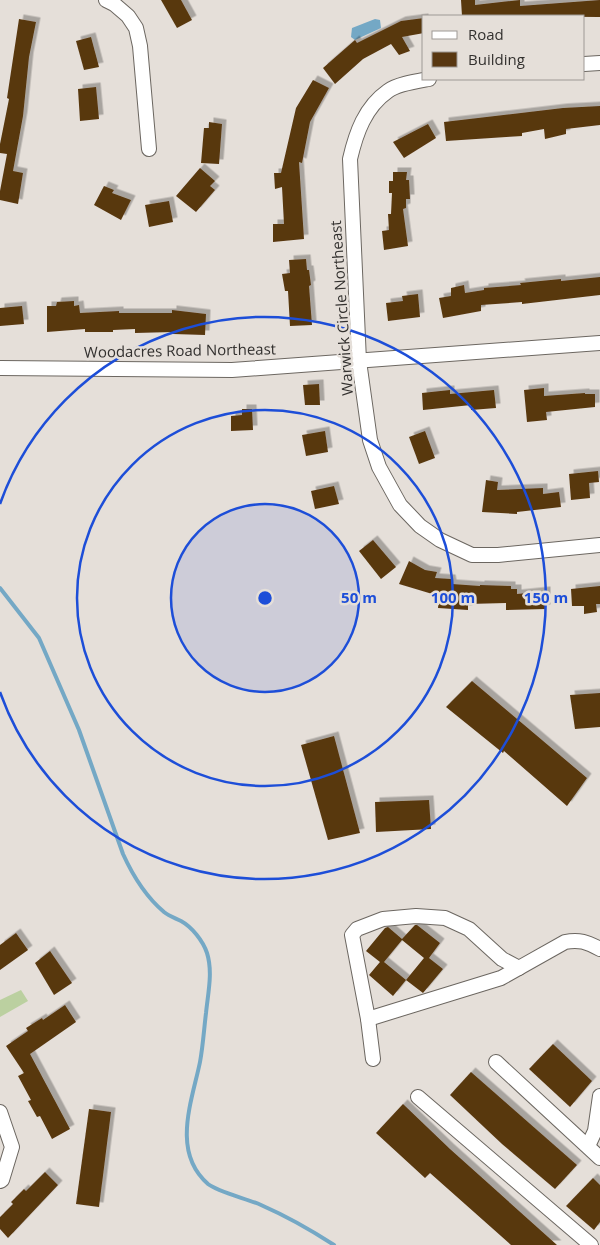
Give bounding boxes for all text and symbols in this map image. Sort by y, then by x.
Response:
legend [422,15,585,80]
text: Road [468,24,504,44]
text: Building [468,49,525,69]
street label: Warwick Circle Northeast [325,220,357,396]
street label: Woodacres Road Northeast [84,338,276,362]
text: 50 m [341,587,377,607]
text: 100 m [431,587,475,607]
text: 150 m [524,587,568,607]
centre of rings [256,589,274,607]

